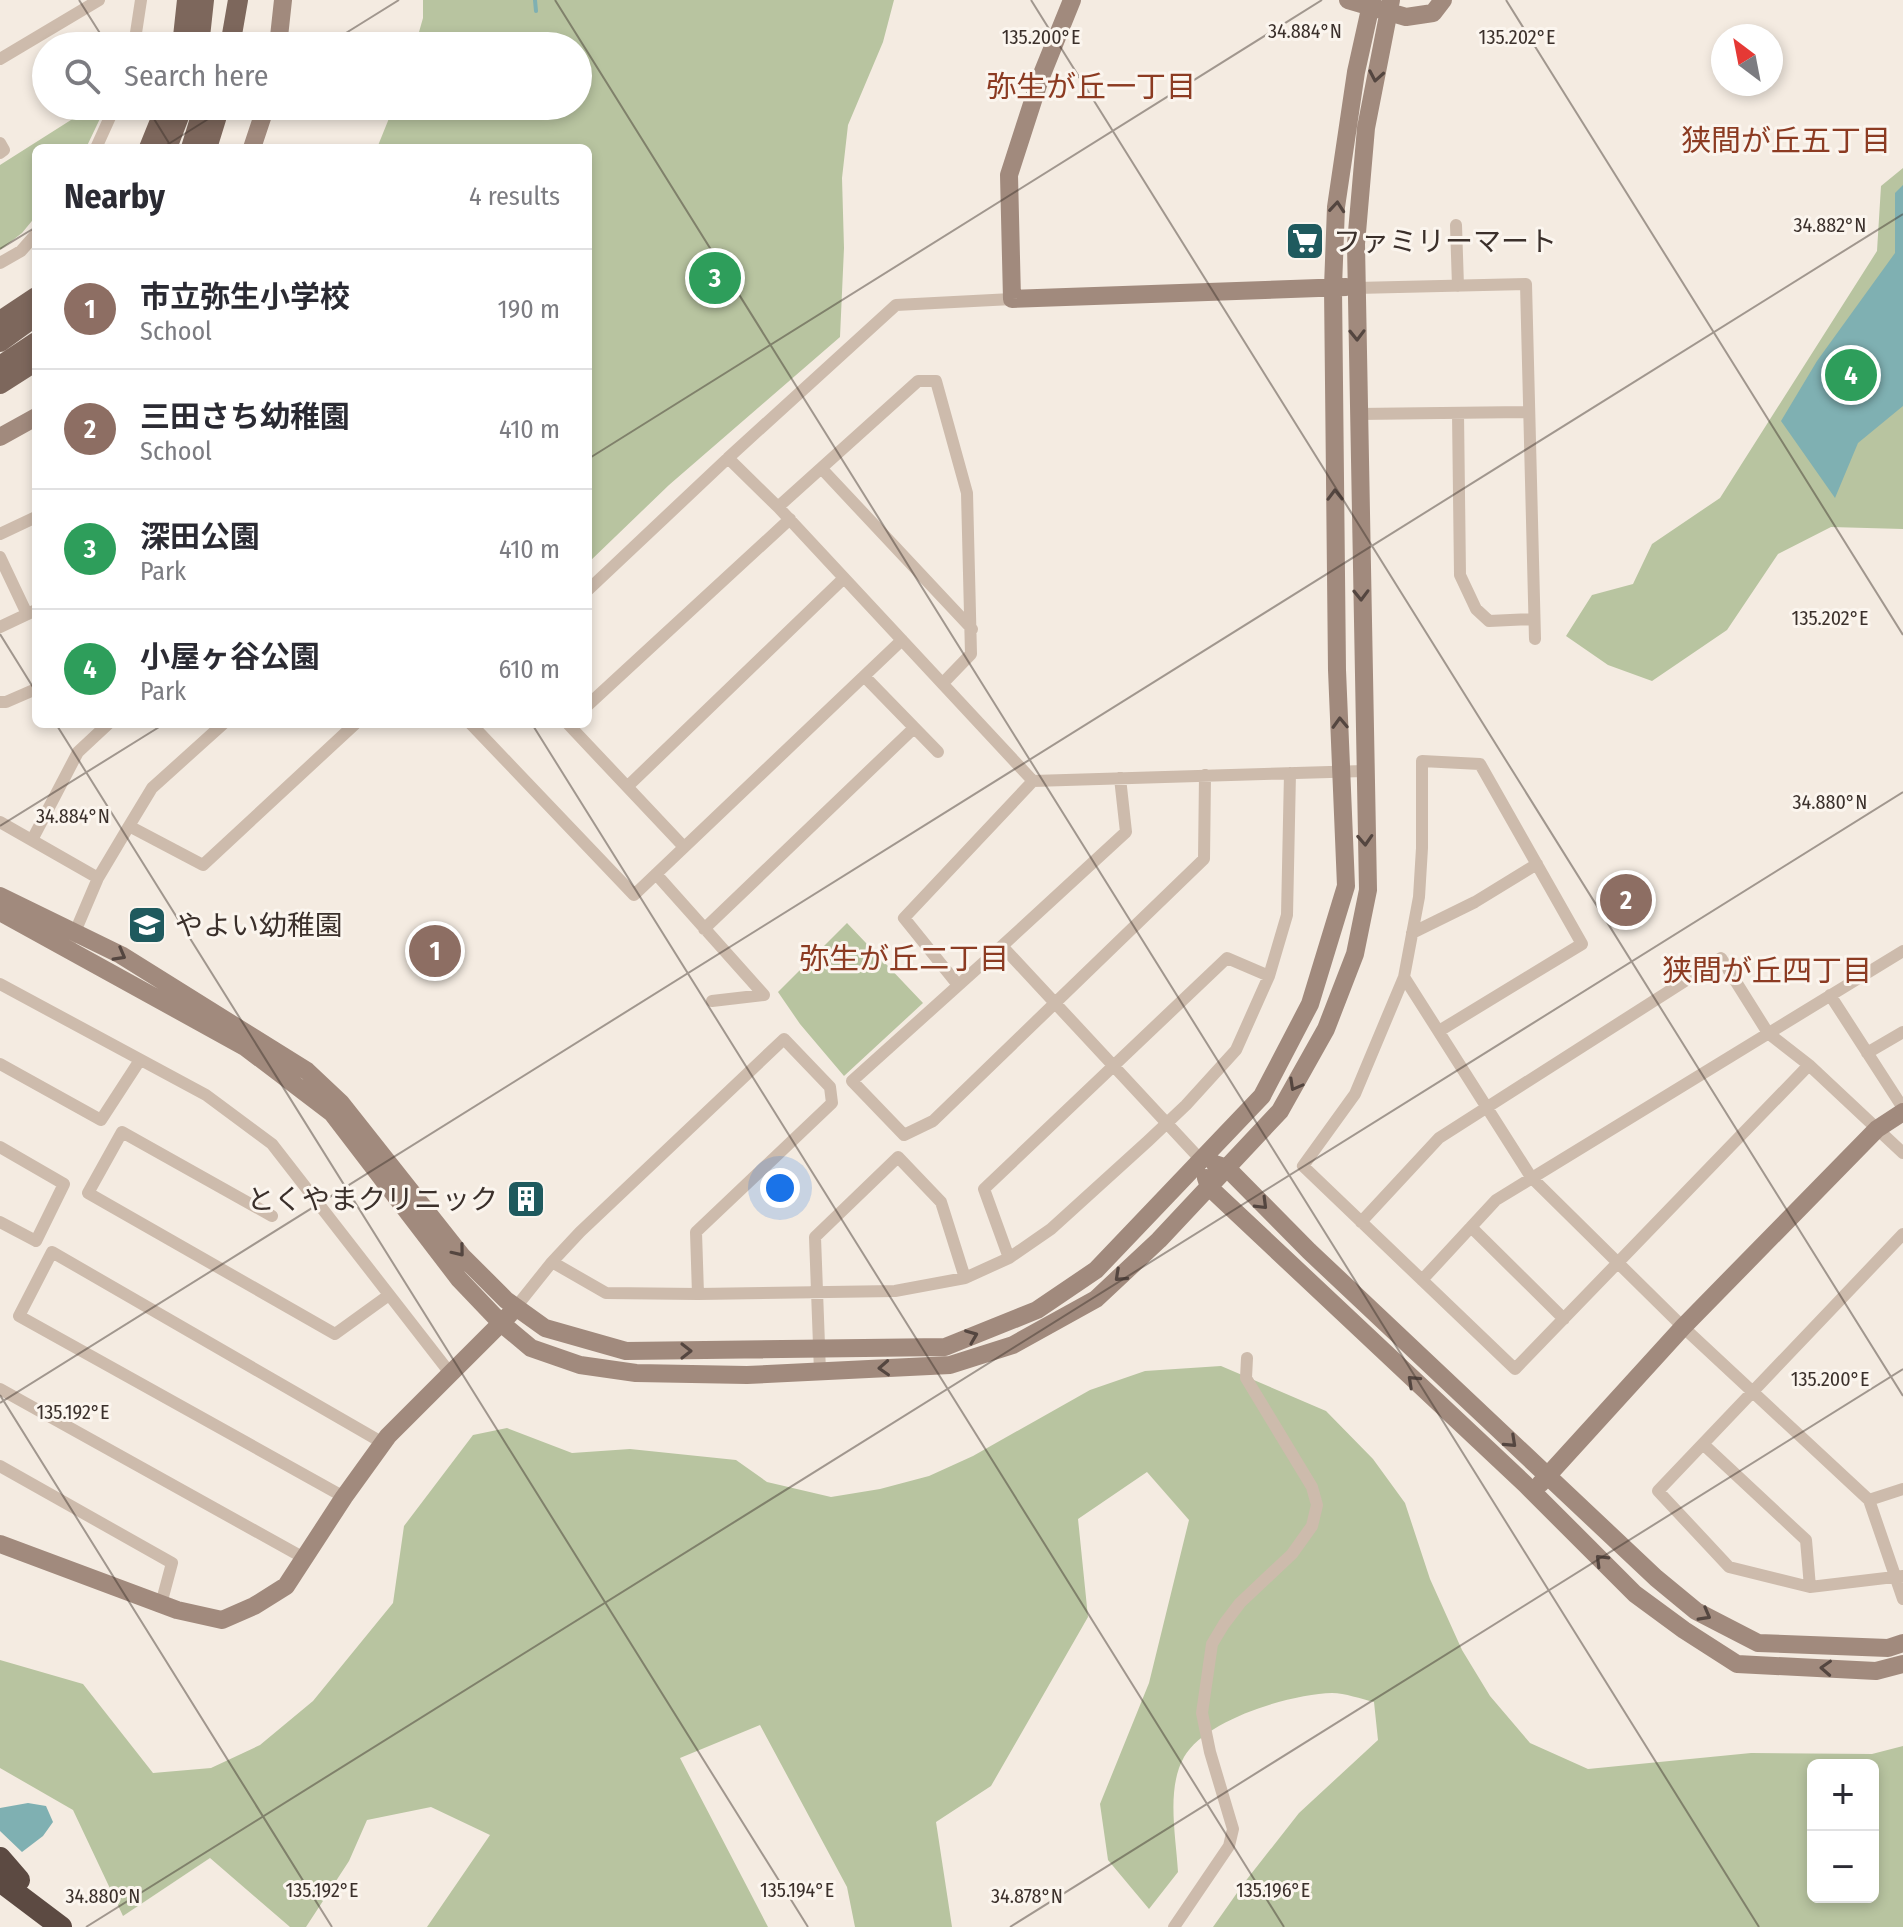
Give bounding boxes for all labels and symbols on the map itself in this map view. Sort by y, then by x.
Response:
text: 34.884°N [1268,19,1342,43]
north arrow [1711,24,1783,96]
text: 135.200°E [1002,25,1080,49]
text: 135.202°E [1479,25,1555,49]
district label: 弥生が丘一丁目 [986,69,1196,105]
one-way arrow [1368,70,1385,83]
district label: 狭間が丘五丁目 [1681,123,1891,159]
one-way arrow [1328,200,1345,213]
text: 34.882°N [1793,213,1867,237]
supermarket icon: ファミリーマート [1284,220,1326,262]
place label: ファミリーマート [1333,225,1557,258]
pin: 3 [689,248,741,308]
one-way arrow [1348,329,1366,342]
pin: 4 [1825,345,1877,405]
one-way arrow [1326,488,1344,501]
one-way arrow [1353,589,1370,602]
text: 135.202°E [1792,606,1868,630]
one-way arrow [1331,716,1348,729]
text: 34.880°N [1793,790,1867,814]
text: 34.884°N [36,804,110,828]
one-way arrow [1357,834,1374,847]
pin: 2 [1600,870,1652,930]
school or university icon: やよい幼稚園 [126,904,168,946]
place label: やよい幼稚園 [175,909,343,942]
pin: 1 [409,921,461,981]
district label: 弥生が丘二丁目 [799,941,1009,977]
one-way arrow [112,946,126,961]
district label: 狭間が丘四丁目 [1662,953,1872,989]
one-way arrow [1289,1076,1305,1091]
your location [760,1168,800,1208]
building icon: とくやまクリニック [505,1178,547,1220]
place label: とくやまクリニック [247,1183,498,1216]
one-way arrow [1253,1195,1268,1209]
one-way arrow [450,1242,464,1257]
one-way arrow [1115,1267,1130,1281]
one-way arrow [964,1329,978,1346]
one-way arrow [680,1342,693,1360]
one-way arrow [877,1359,890,1376]
text: 135.200°E [1791,1367,1869,1391]
one-way arrow [1408,1376,1423,1390]
text: 135.192°E [37,1400,110,1424]
one-way arrow [1502,1432,1517,1446]
one-way arrow [1596,1555,1611,1570]
one-way arrow [1697,1605,1711,1620]
one-way arrow [1819,1660,1832,1677]
text: 135.192°E [286,1878,359,1902]
text: 135.194°E [760,1878,834,1902]
text: 135.196°E [1236,1878,1310,1902]
text: 34.880°N [66,1884,140,1908]
text: 34.878°N [991,1884,1063,1908]

